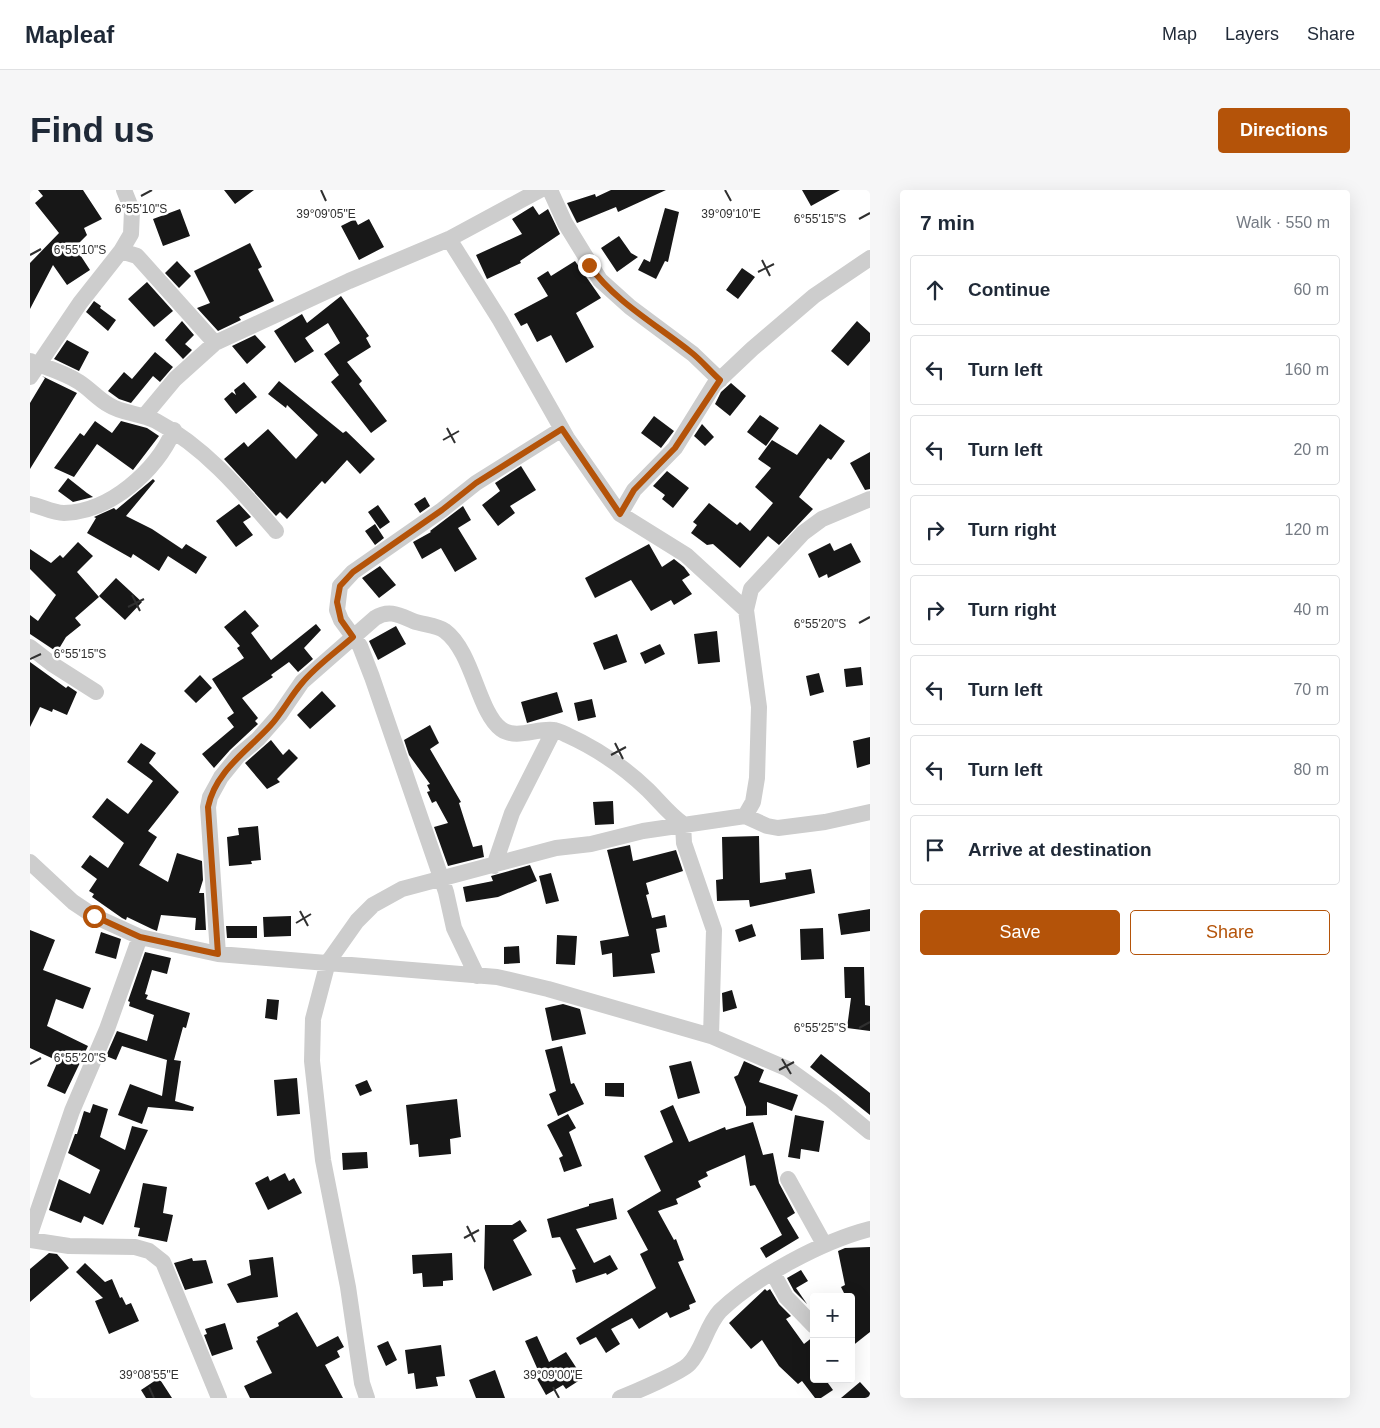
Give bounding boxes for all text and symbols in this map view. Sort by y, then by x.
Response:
text: Mapleaf [25,21,114,48]
text: Map [1162,24,1197,44]
text: Layers [1225,24,1279,44]
text: Share [1307,24,1355,44]
button: Directions [1218,108,1350,153]
text: Find us [30,110,154,149]
text: 6°55'10"S [115,202,167,216]
text: 39°09'05"E [296,207,356,221]
text: 39°09'10"E [701,207,761,221]
text: 7 min [920,211,975,234]
text: 6°55'15"S [794,212,846,226]
text: Walk · 550 m [1236,214,1330,231]
text: 6°55'10"S [54,243,106,257]
route end [578,254,601,277]
icon: ahead [921,276,949,304]
text: Continue [968,279,1050,300]
text: 60 m [1293,281,1329,298]
icon: left [921,356,949,384]
text: Turn left [968,359,1043,380]
text: 160 m [1285,361,1329,378]
icon: left [921,436,949,464]
text: Turn left [968,439,1043,460]
text: 20 m [1293,441,1329,458]
icon: right [921,516,949,544]
text: Turn right [968,519,1056,540]
text: 120 m [1285,521,1329,538]
icon: right [921,596,949,624]
text: Turn right [968,599,1056,620]
text: 40 m [1293,601,1329,618]
text: 6°55'20"S [794,617,846,631]
text: 6°55'15"S [54,647,106,661]
icon: left [921,676,949,704]
text: Turn left [968,679,1043,700]
text: 70 m [1293,681,1329,698]
icon: left [921,756,949,784]
text: Turn left [968,759,1043,780]
text: 80 m [1293,761,1329,778]
icon: arrive [921,836,949,864]
text: Arrive at destination [968,839,1152,860]
route start [83,905,106,928]
button: Save [920,910,1120,955]
button: Share [1130,910,1330,955]
text: 6°55'25"S [794,1021,846,1035]
text: 6°55'20"S [54,1051,106,1065]
map controls [810,1293,855,1383]
button: + [810,1293,855,1338]
button: − [810,1338,855,1383]
text: 39°08'55"E [119,1368,179,1382]
text: 39°09'00"E [523,1368,583,1382]

